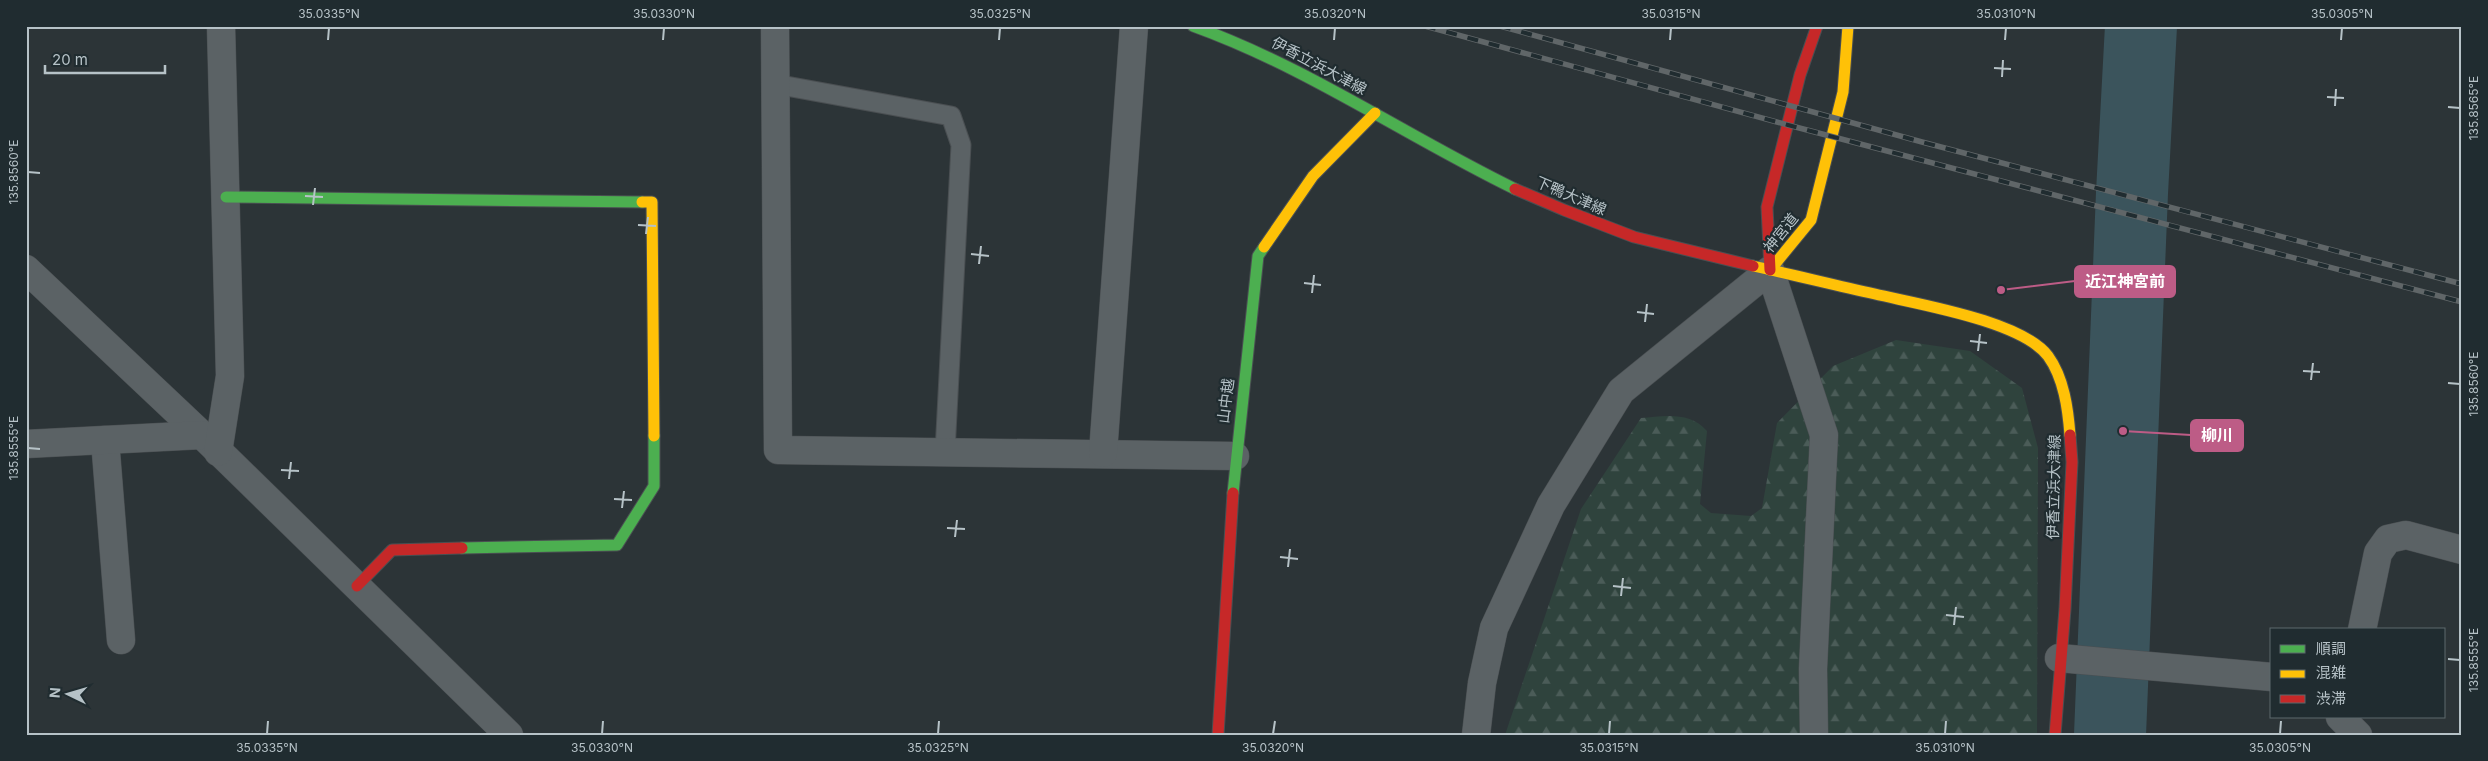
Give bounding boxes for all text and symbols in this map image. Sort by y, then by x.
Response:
text: 35.0335°N [298,6,360,21]
text: 35.0330°N [633,6,695,21]
text: 35.0325°N [969,6,1031,21]
text: 35.0320°N [1304,6,1366,21]
text: 35.0315°N [1641,6,1701,21]
text: 35.0310°N [1976,6,2036,21]
text: 35.0305°N [2311,6,2373,21]
street label: 伊香立浜大津線 [1268,33,1370,99]
scale bar [45,42,165,74]
text: 20 m [52,50,88,69]
text: 135.8565°E [2466,76,2481,140]
text: 135.8560°E [6,140,21,204]
street label: 下鴨大津線 [1533,172,1609,219]
street label: 神宮道 [1759,209,1802,256]
callout: 近江神宮前 [2075,266,2175,297]
text: 近江神宮前 [2085,271,2165,291]
text: 135.8560°E [2466,352,2481,416]
street label: 山中越 [1213,377,1238,424]
text: 135.8555°E [6,416,21,480]
callout: 柳川 [2191,420,2243,451]
text: 柳川 [2201,425,2233,445]
street label: 伊香立浜大津線 [2043,434,2064,540]
legend [2270,628,2446,718]
text: 135.8555°E [2466,628,2481,692]
text: 順調 [2316,639,2346,658]
text: 混雑 [2316,663,2346,682]
north arrow [42,668,92,718]
text: N [46,687,63,699]
text: 渋滞 [2316,689,2346,708]
text: 35.0335°N [236,740,298,755]
text: 35.0330°N [571,740,633,755]
text: 35.0325°N [907,740,969,755]
text: 35.0320°N [1242,740,1304,755]
text: 35.0315°N [1579,740,1639,755]
text: 35.0310°N [1915,740,1975,755]
text: 35.0305°N [2249,740,2311,755]

